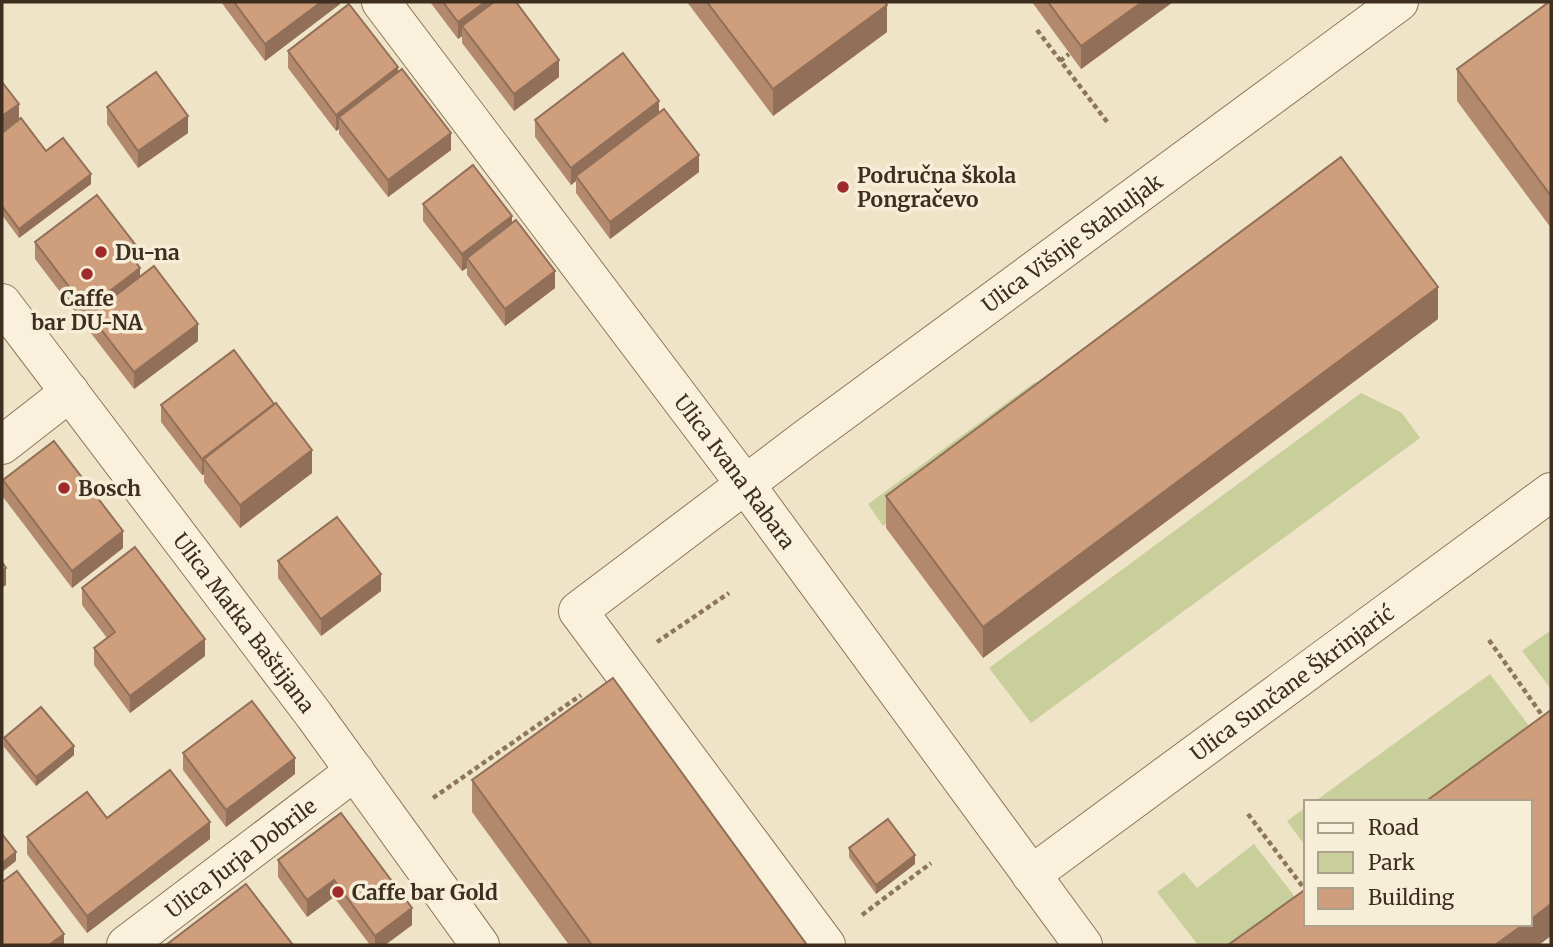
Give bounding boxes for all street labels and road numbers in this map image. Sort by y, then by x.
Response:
street label: Ulica Višnje Stahuljak [976,167,1168,318]
street label: Ulica Ivana Rabara [668,389,802,554]
street label: Ulica Matka Baštijana [167,527,321,718]
street label: Ulica Sunčane Škrinjarić [1185,599,1399,767]
street label: Ulica Jurja Dobrile [160,792,321,924]

